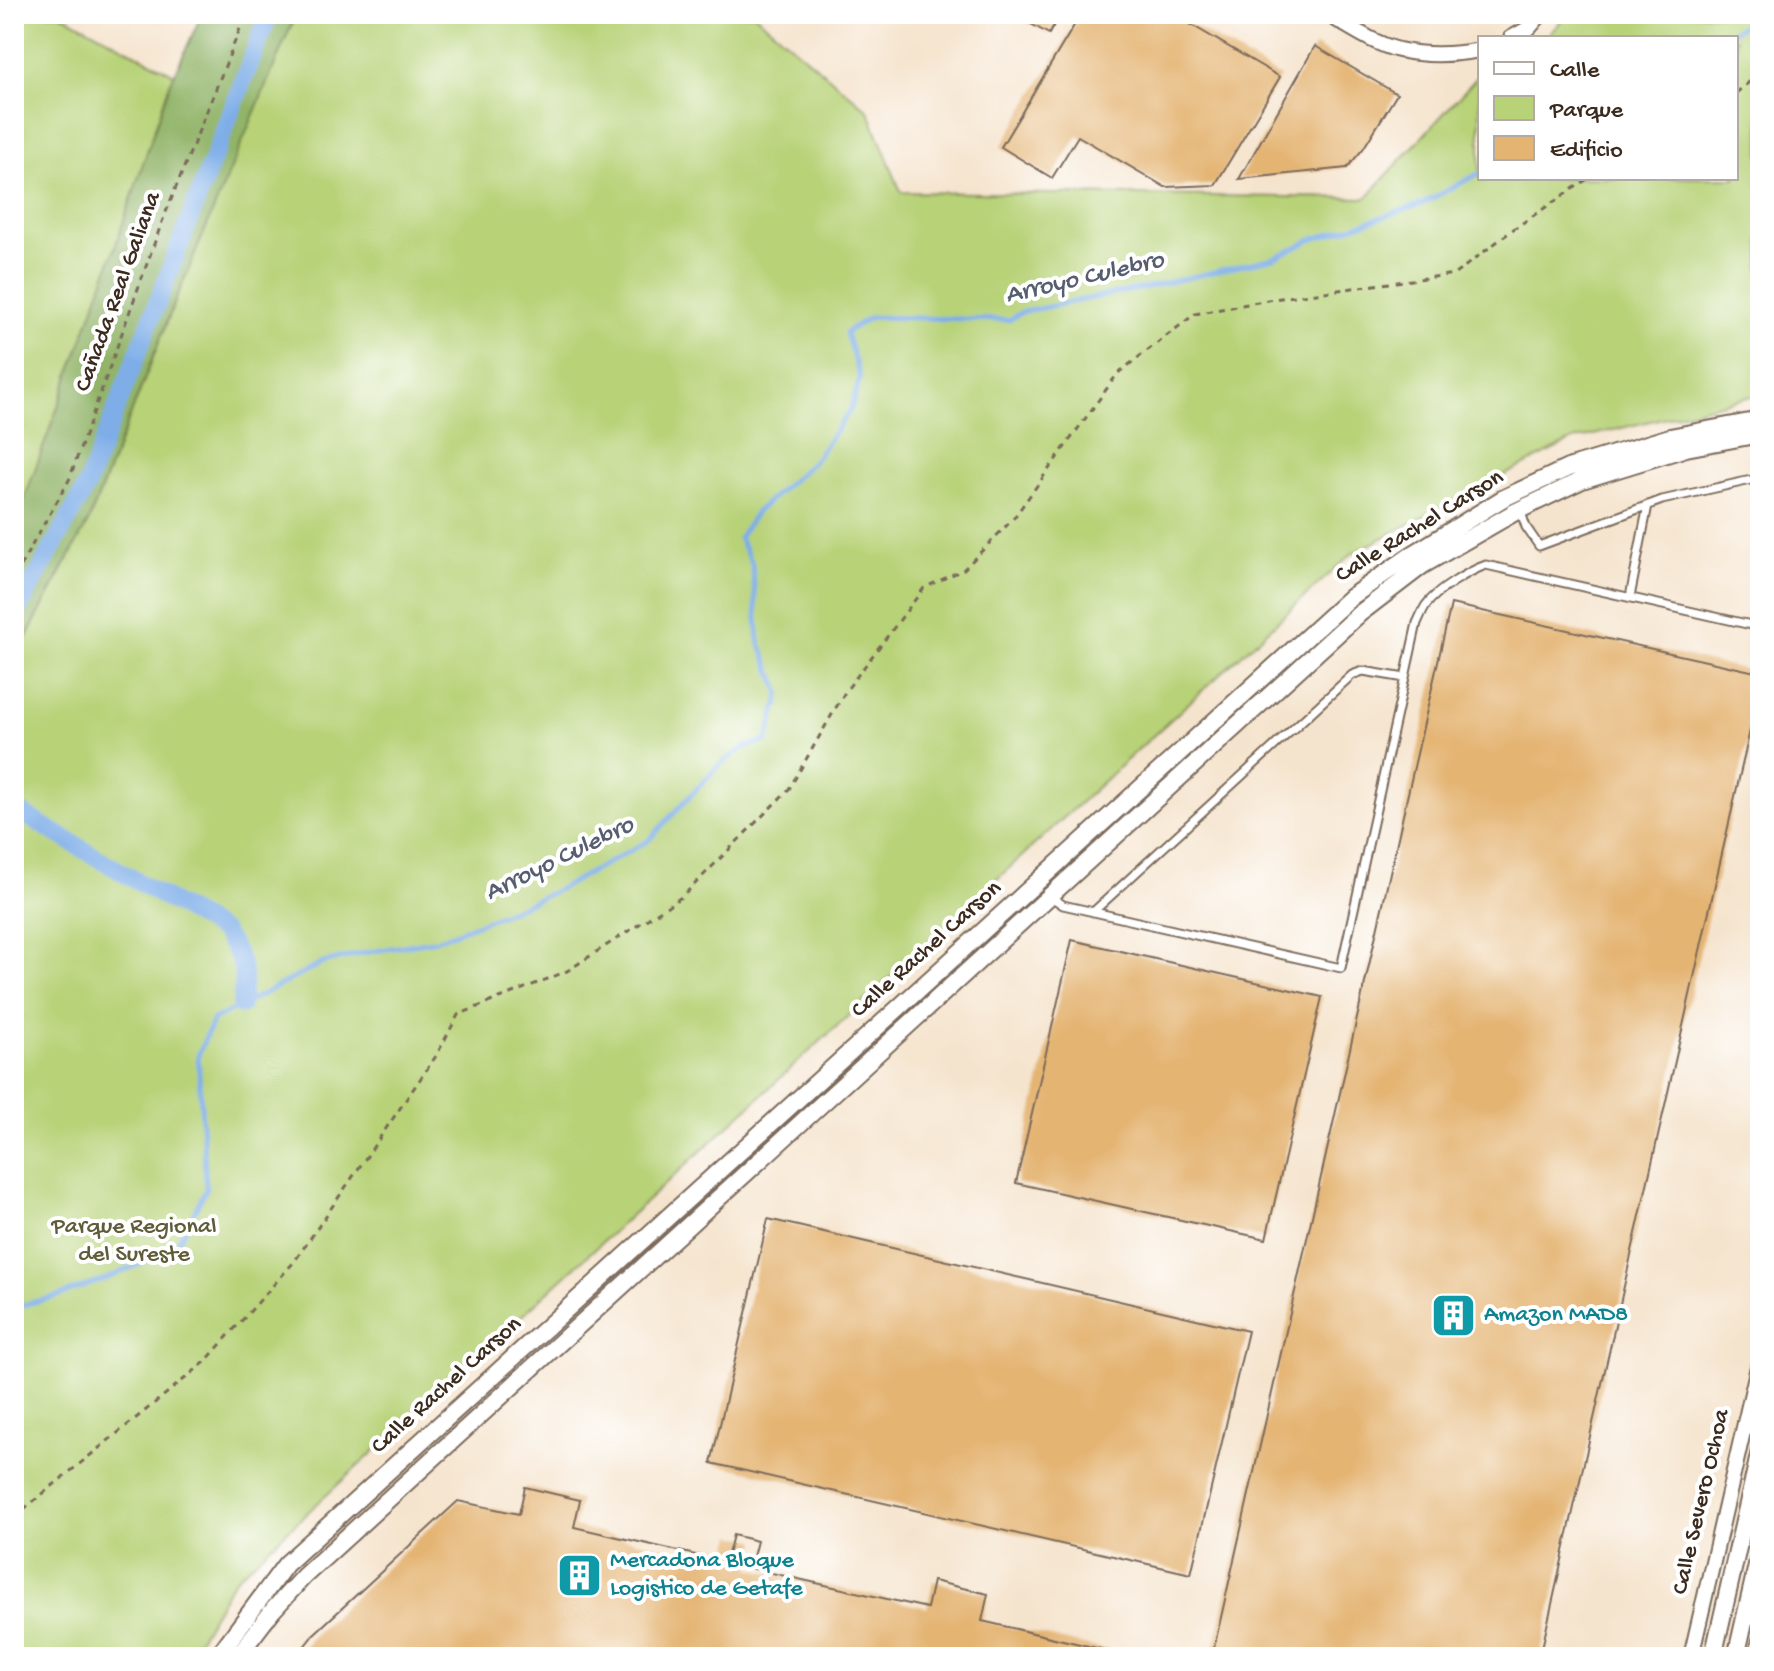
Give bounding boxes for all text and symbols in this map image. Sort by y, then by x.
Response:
legend [1478,36,1738,180]
text: Calle [1550,57,1600,86]
text: Parque [1549,97,1624,126]
text: Edificio [1550,137,1623,166]
street label: Cañada Real Galiana [69,188,169,396]
water label: Arroyo Culebro [1003,245,1169,312]
street label: Calle Rachel Carson [1331,463,1510,590]
water label: Arroyo Culebro [481,810,641,909]
street label: Calle Rachel Carson [846,874,1009,1025]
park label: Parque Regional del Sureste [50,1213,217,1270]
building icon: Amazon MAD8 [1429,1291,1477,1339]
place label: Amazon MAD8 [1484,1301,1628,1330]
street label: Calle Rachel Carson [366,1310,529,1461]
street label: Calle Severo Ochoa [1667,1406,1738,1598]
place label: Mercadona Bloque Logistico de Getafe [610,1547,803,1604]
building icon: Mercadona Bloque Logistico de Getafe [555,1551,603,1599]

